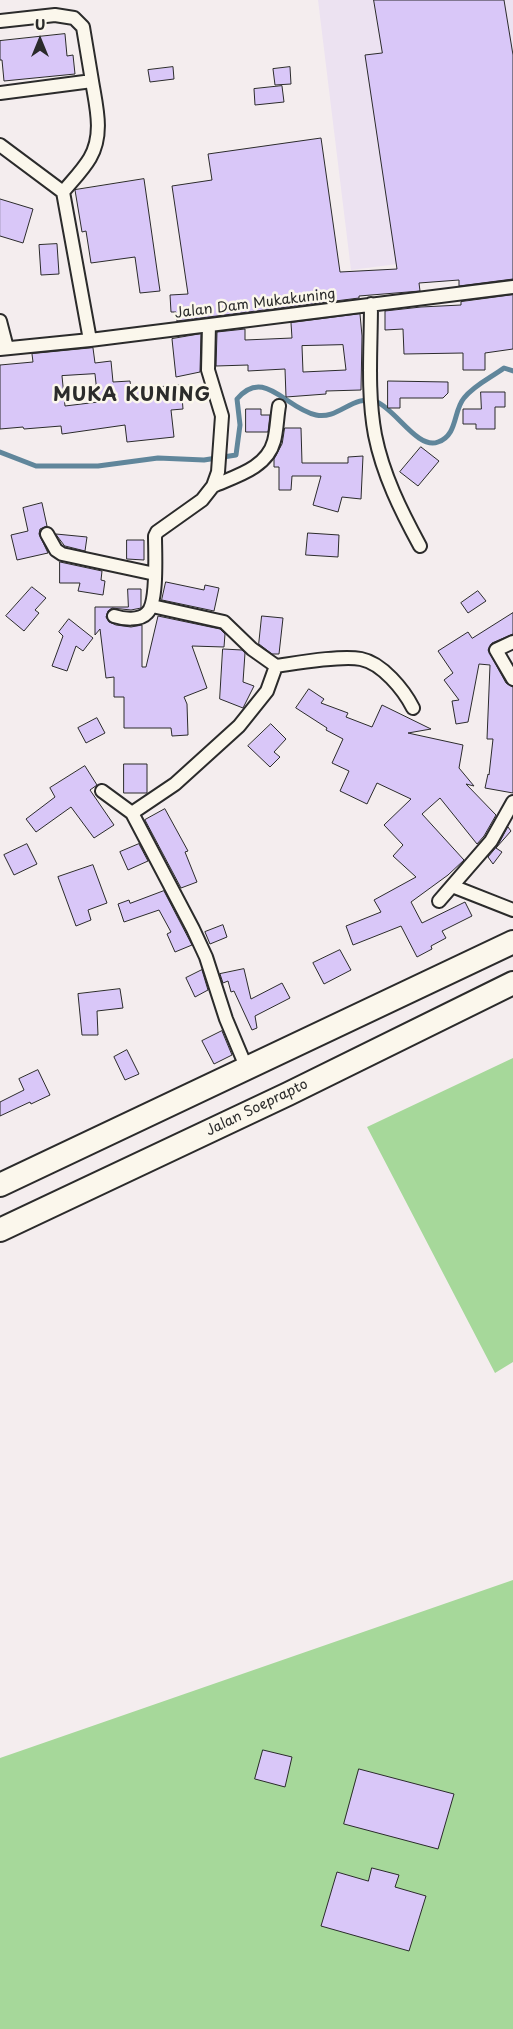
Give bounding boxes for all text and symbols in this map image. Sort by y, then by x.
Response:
text: U [35,14,45,35]
north arrow [15,15,65,65]
street label: Jalan Dam Mukakuning [174,286,336,322]
district label: MUKA KUNING [51,385,213,407]
street label: Jalan Soeprapto [203,1076,311,1140]

